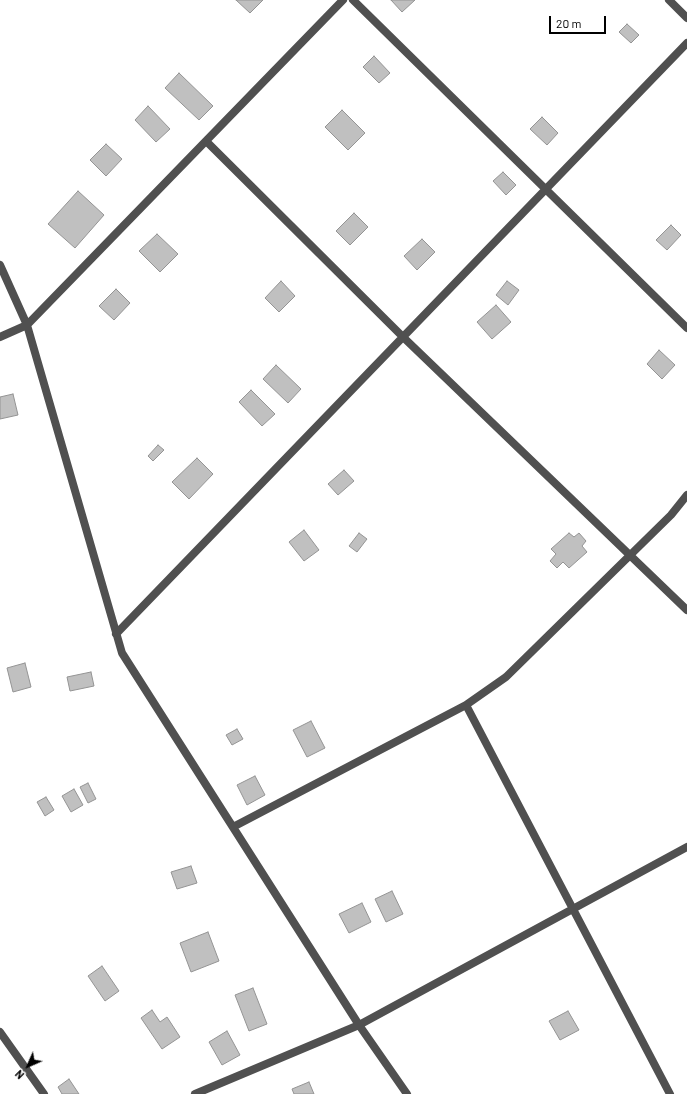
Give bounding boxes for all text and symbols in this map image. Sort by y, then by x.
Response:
scale bar [551,8,608,34]
text: 20 m [556,16,582,30]
north arrow [8,1046,48,1086]
text: N [12,1068,26,1082]

